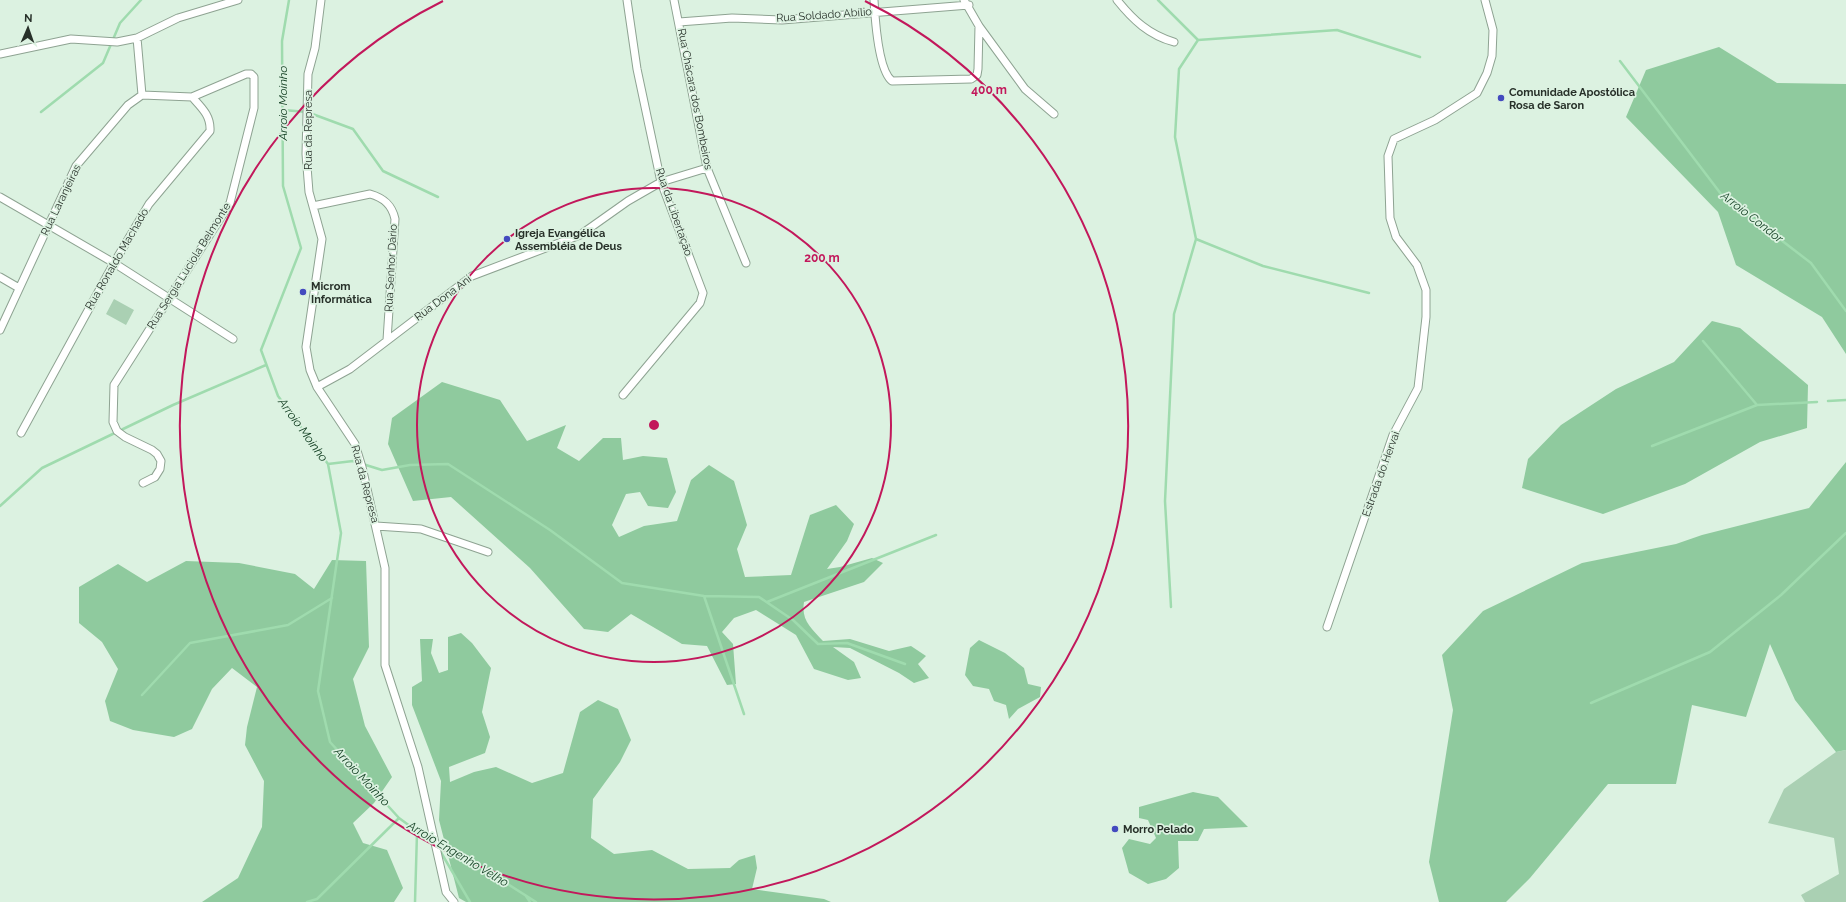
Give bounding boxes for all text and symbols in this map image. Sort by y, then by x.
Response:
street label: Rua Soldado Abílio [776,5,873,25]
north arrow [8,8,48,48]
text: N [24,12,33,25]
street label: Rua Chácara dos Bombeiros [675,27,715,171]
water label: Arroio Moinho [276,65,290,141]
text: 400 m [971,83,1007,97]
place label: Comunidade Apostólica Rosa de Saron [1509,86,1635,112]
street label: Rua da Represa [302,90,315,170]
marker: Comunidade Apostólica Rosa de Saron [1496,93,1506,103]
street label: Rua Laranjeiras [38,162,84,238]
street label: Rua da Libertação [653,166,695,258]
water label: Arroio Condor [1717,188,1786,246]
street label: Rua Sergia Luciola Belmonte [145,200,234,332]
street label: Rua Ronaldo Machado [83,206,152,312]
street label: Rua Senhor Dário [382,223,400,312]
place label: Igreja Evangélica Assembléia de Deus [515,227,622,253]
marker: Igreja Evangélica Assembléia de Deus [502,234,512,244]
text: 200 m [804,251,840,265]
street label: Rua Dona Ani [412,272,474,324]
place label: Microm Informática [311,280,372,306]
marker: Microm Informática [298,287,308,297]
water label: Arroio Moinho [275,395,331,464]
centre of rings [647,418,661,432]
street label: Estrada do Hervai [1360,430,1402,518]
street label: Rua da Represa [348,444,382,524]
water label: Arroio Moinho [331,744,393,809]
water label: Arroio Engenho Velho [404,818,511,890]
place label: Morro Pelado [1123,823,1194,836]
marker: Morro Pelado [1110,824,1120,834]

